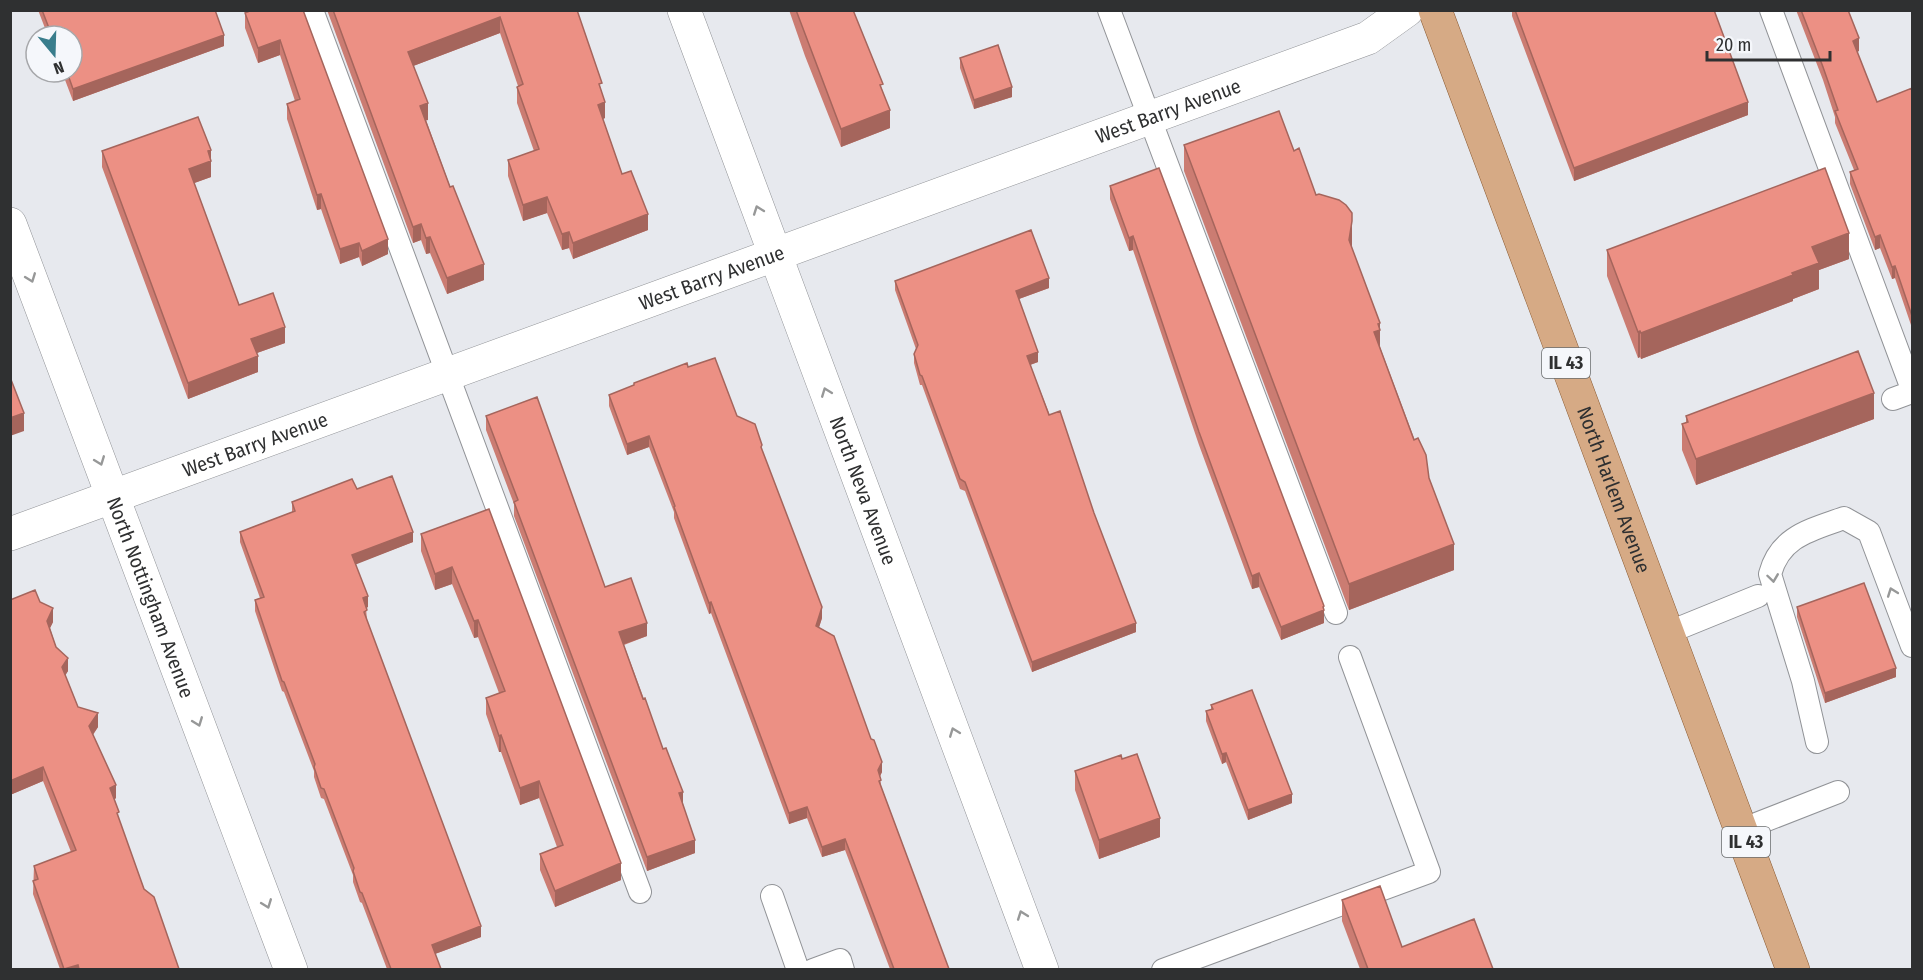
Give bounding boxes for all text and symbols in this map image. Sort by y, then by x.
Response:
north arrow [24,24,84,84]
scale bar [1707,24,1830,62]
text: 20 m [1716,34,1751,56]
text: N [51,57,66,78]
street label: West Barry Avenue [1092,73,1244,149]
one-way arrow [752,205,765,215]
street label: West Barry Avenue [636,240,788,315]
one-way arrow [24,272,36,283]
road number: IL 43 [1542,348,1590,378]
one-way arrow [821,387,833,398]
street label: North Harlem Avenue [1572,403,1656,576]
street label: West Barry Avenue [179,407,331,482]
street label: North Neva Avenue [825,413,902,568]
one-way arrow [93,455,105,466]
street label: North Nottingham Avenue [102,494,199,701]
one-way arrow [1766,573,1779,583]
one-way arrow [1886,587,1899,598]
one-way arrow [191,716,203,727]
one-way arrow [949,727,961,738]
road number: IL 43 [1722,827,1770,857]
one-way arrow [260,898,272,909]
one-way arrow [1016,910,1029,920]

